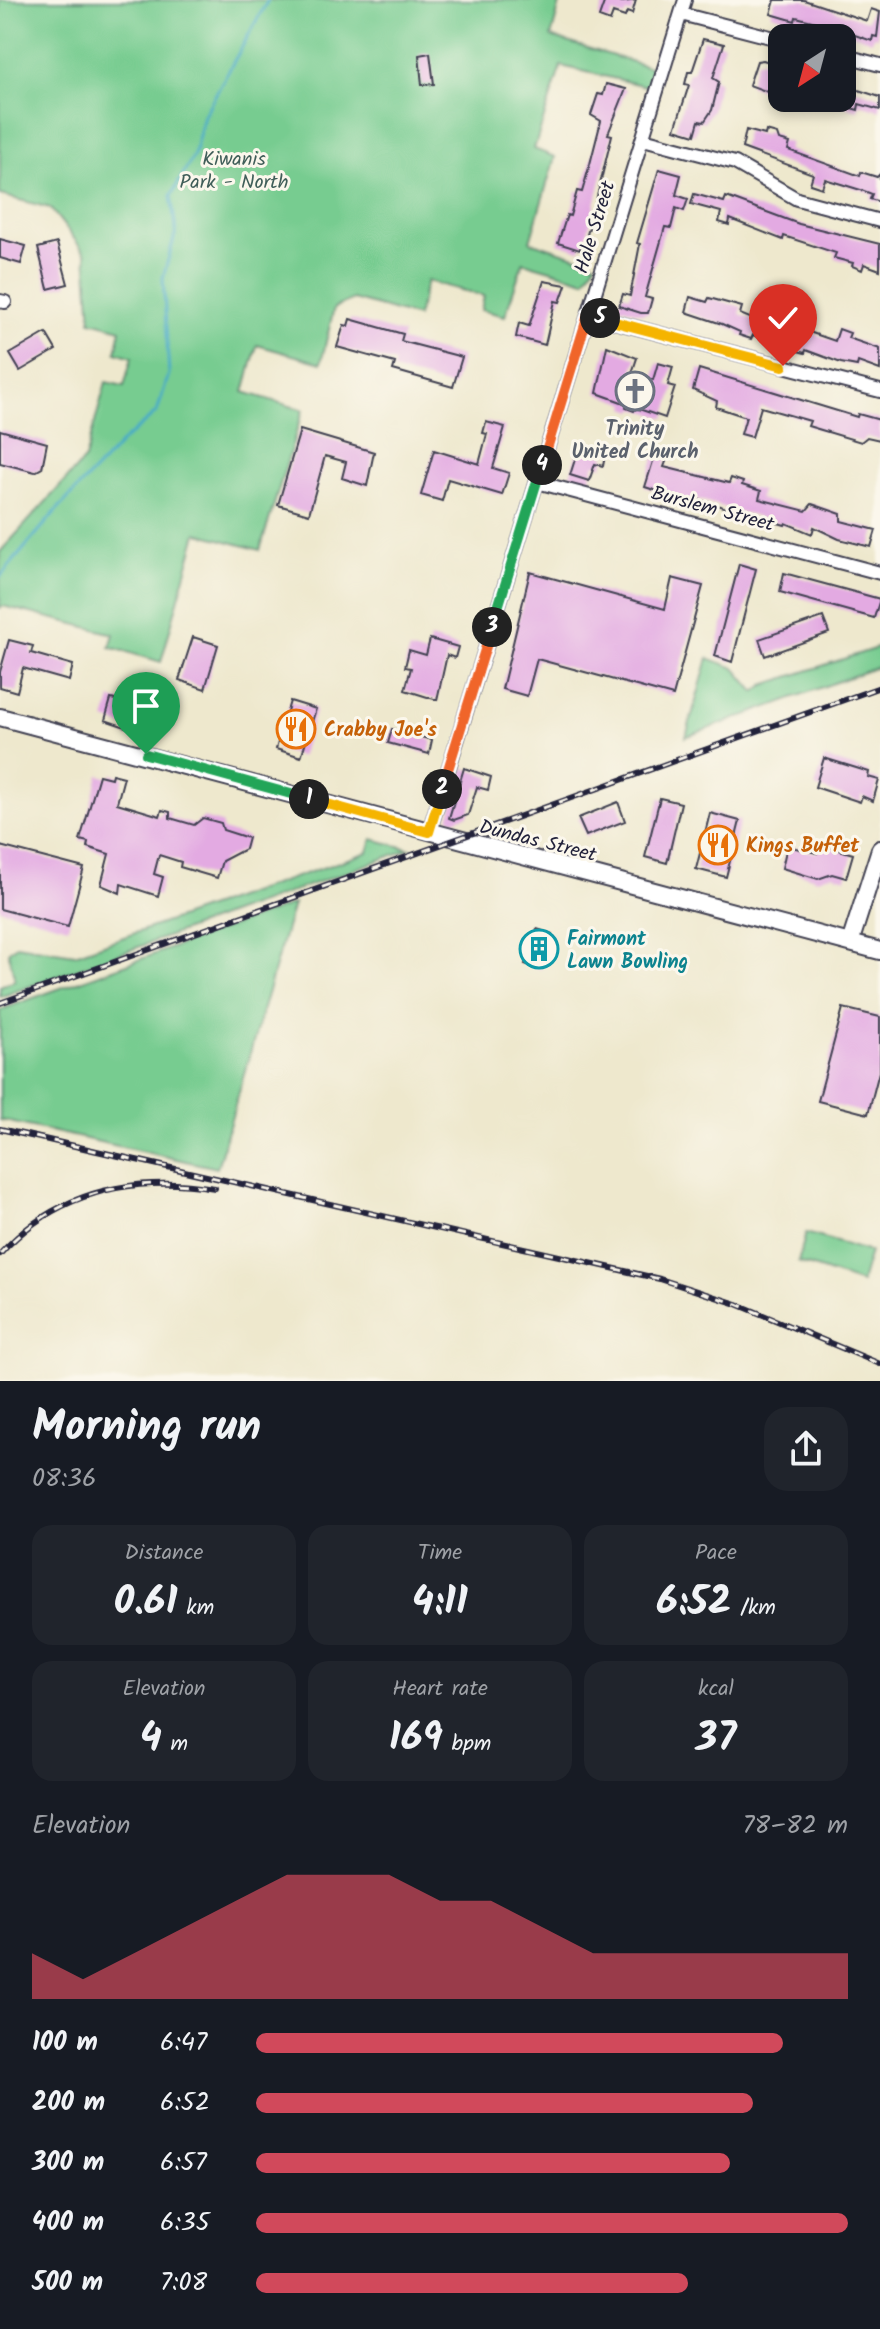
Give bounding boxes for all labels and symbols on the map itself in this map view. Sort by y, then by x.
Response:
north arrow [768,24,856,112]
park label: Kiwanis Park - North [179,144,289,199]
street label: Hale Street [567,177,625,278]
pin [749,284,817,366]
pin: 5 [580,298,620,338]
church icon: Trinity United Church [614,370,656,412]
place label: Trinity United Church [571,414,699,469]
pin: 4 [522,445,562,485]
street label: Burslem Street [647,478,778,542]
pin: 3 [472,607,512,647]
pin [112,672,180,754]
restaurant icon: Crabby Joe's [275,708,317,750]
place label: Crabby Joe's [324,715,438,747]
pin: 2 [422,769,462,809]
pin: 1 [289,779,329,819]
street label: Dundas Street [476,812,600,872]
restaurant icon: Kings Buffet [697,824,739,866]
place label: Kings Buffet [746,831,860,863]
place label: Fairmont Lawn Bowling [567,924,688,979]
building icon: Fairmont Lawn Bowling [518,928,560,970]

